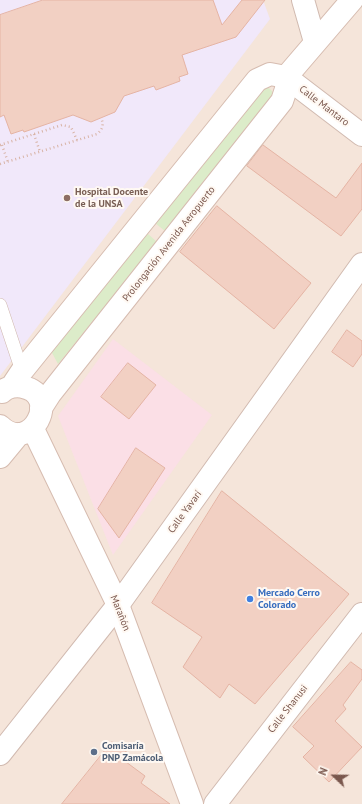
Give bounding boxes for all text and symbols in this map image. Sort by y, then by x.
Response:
street label: Calle Mantaro [297,83,351,129]
street label: Prolongación Avenida Aeropuerto [120,184,218,304]
place label: Hospital Docente de la UNSA [75,186,148,210]
marker: Hospital Docente de la UNSA [62,193,72,203]
street label: Calle Yavarí [166,488,204,536]
place label: Mercado Cerro Colorado [258,587,320,610]
street label: Marañón [107,593,133,633]
marker: Mercado Cerro Colorado [245,594,255,604]
street label: Calle Shanusi [266,683,310,735]
place label: Comisaría PNP Zamácola [102,740,163,764]
marker: Comisaría PNP Zamácola [89,747,99,757]
north arrow [314,756,354,796]
text: N [315,766,331,777]

